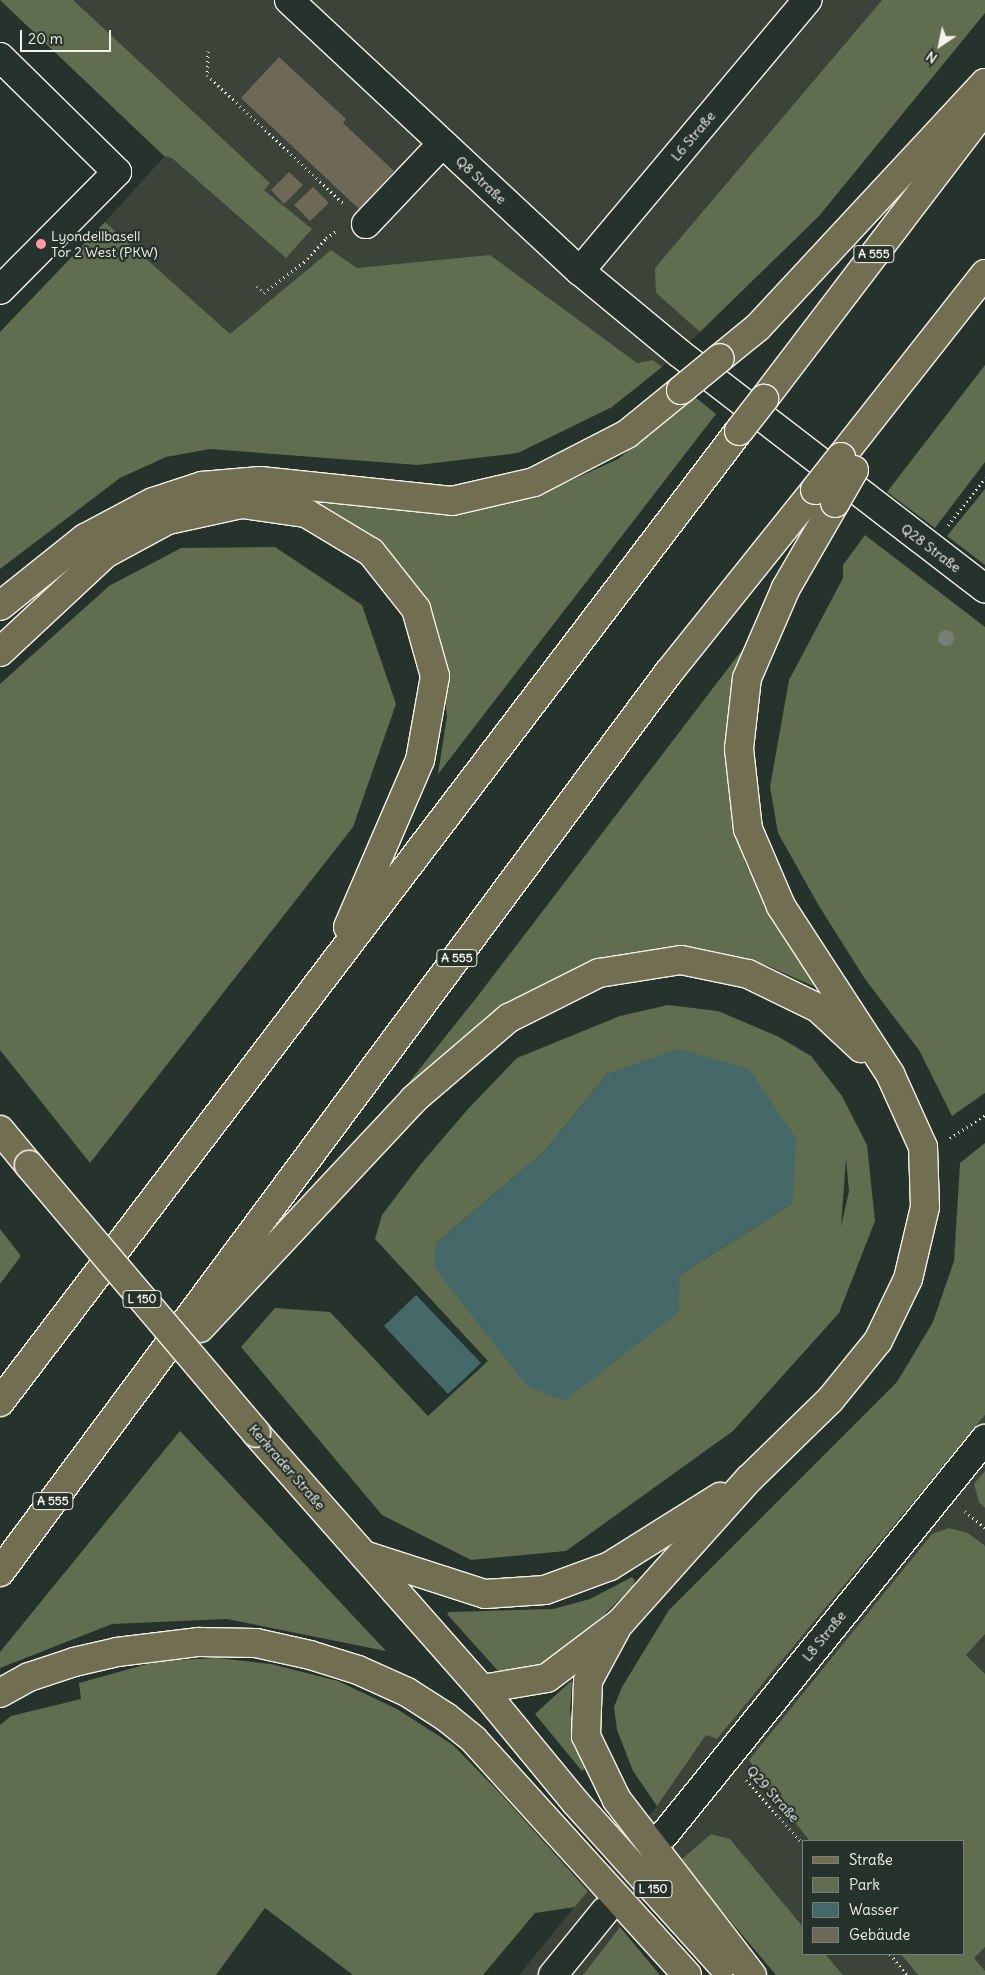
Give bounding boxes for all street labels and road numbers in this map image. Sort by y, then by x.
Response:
street label: L6 Straße [667,108,719,164]
street label: Q8 Straße [452,152,510,208]
road number: A 555 [853,244,895,264]
street label: Q28 Straße [898,520,964,576]
road number: A 555 [436,948,478,968]
road number: L 150 [122,1290,162,1308]
street label: Kerkrader Straße [245,1421,329,1513]
road number: A 555 [32,1492,74,1510]
street label: L8 Straße [799,1607,849,1665]
street label: Q29 Straße [743,1762,803,1826]
road number: L 150 [633,1880,673,1898]

